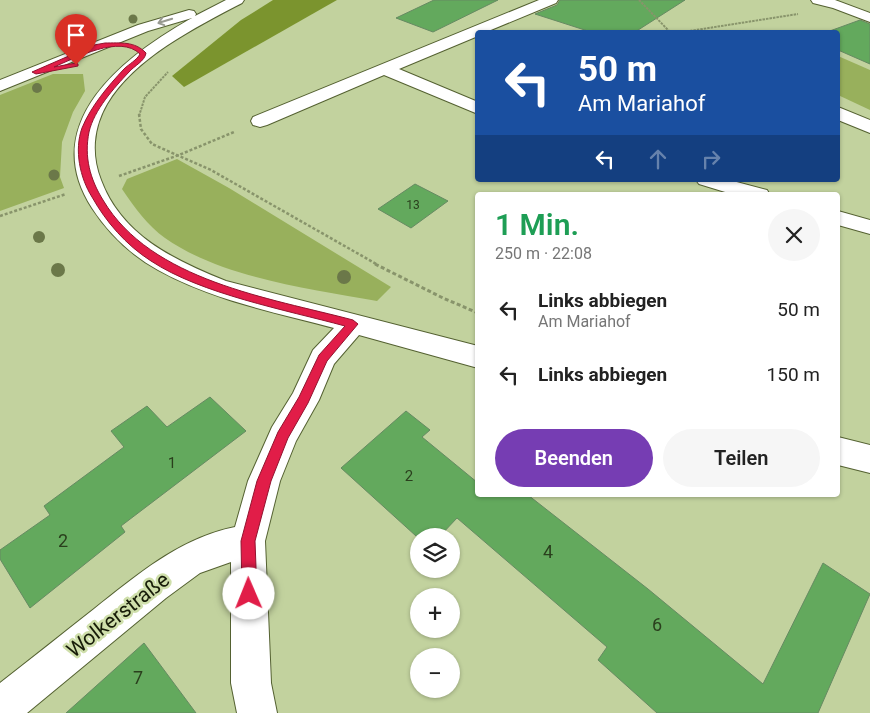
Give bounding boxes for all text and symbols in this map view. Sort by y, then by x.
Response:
pin [55,14,97,65]
one-way arrow [158,17,173,26]
icon: arrive [62,21,90,49]
text: 50 m [578,49,657,90]
icon: left [495,50,560,115]
text: Am Mariahof [578,91,705,116]
icon: left [591,145,619,173]
icon: ahead [644,145,672,173]
icon: right [697,145,725,173]
house number: 13 [406,198,420,212]
text: 1 Min. [495,207,579,242]
button: close [768,209,820,261]
text: 250 m · 22:08 [495,244,592,263]
text: Links abbiegen [538,289,667,312]
icon: left [495,296,523,324]
text: 50 m [777,298,820,321]
text: Am Mariahof [538,312,631,331]
icon: left [495,361,523,389]
text: Links abbiegen [538,363,667,386]
text: 150 m [767,363,820,386]
button: Beenden [495,429,653,487]
button: Teilen [663,429,820,487]
house number: 1 [168,454,176,472]
house number: 2 [405,467,413,485]
map controls [410,528,460,698]
button: layers [410,528,460,578]
house number: 2 [58,530,68,551]
house number: 4 [543,541,553,562]
position arrow [222,567,274,619]
street label: Wolkerstraße [62,568,174,662]
button: + [410,588,460,638]
house number: 6 [652,614,662,635]
button: − [410,648,460,698]
house number: 7 [133,667,143,688]

